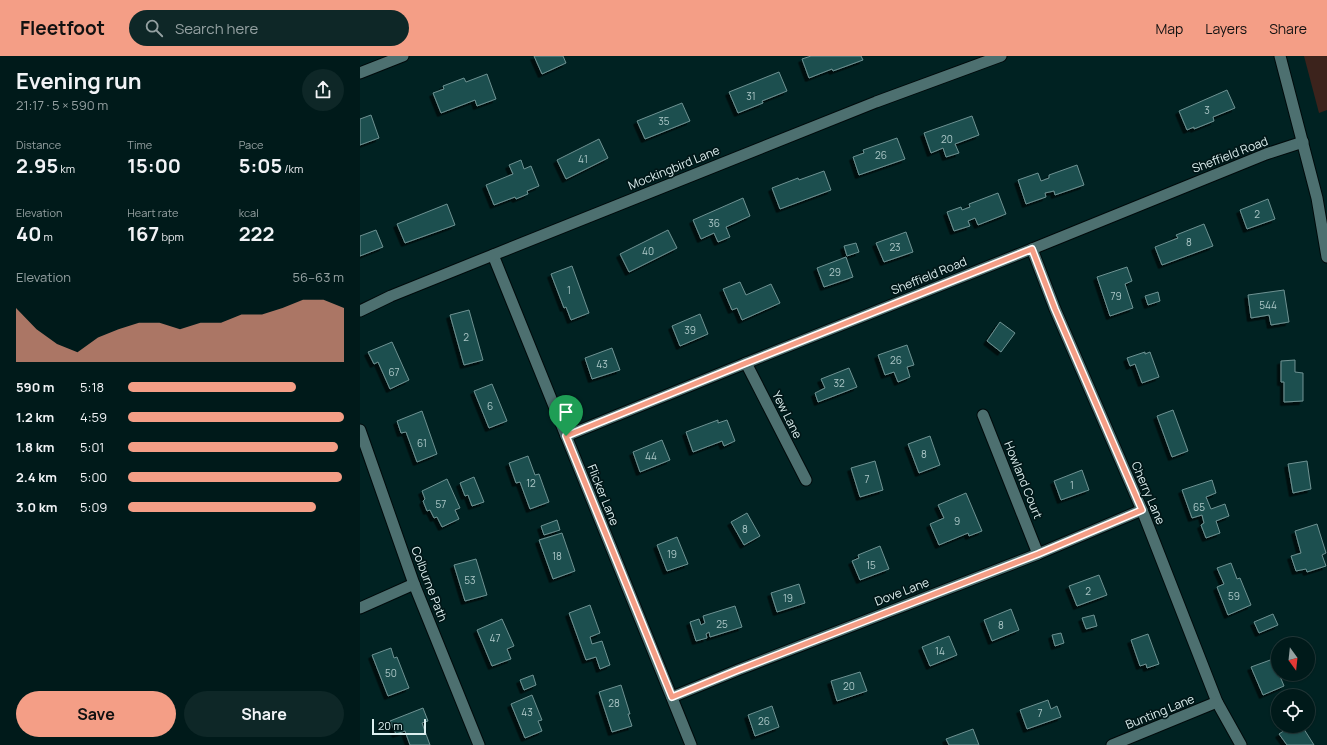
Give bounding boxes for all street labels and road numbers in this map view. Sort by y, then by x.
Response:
street label: Sheffield Road [1189,132,1270,177]
street label: Mockingbird Lane [626,141,722,194]
street label: Sheffield Road [888,253,969,298]
street label: Yew Lane [768,388,807,441]
street label: Howland Court [1000,438,1047,521]
street label: Cherry Lane [1128,459,1169,527]
street label: Flicker Lane [583,462,623,528]
street label: Colburne Path [407,544,452,624]
street label: Dove Lane [872,573,932,610]
street label: Bunting Lane [1123,690,1197,733]

